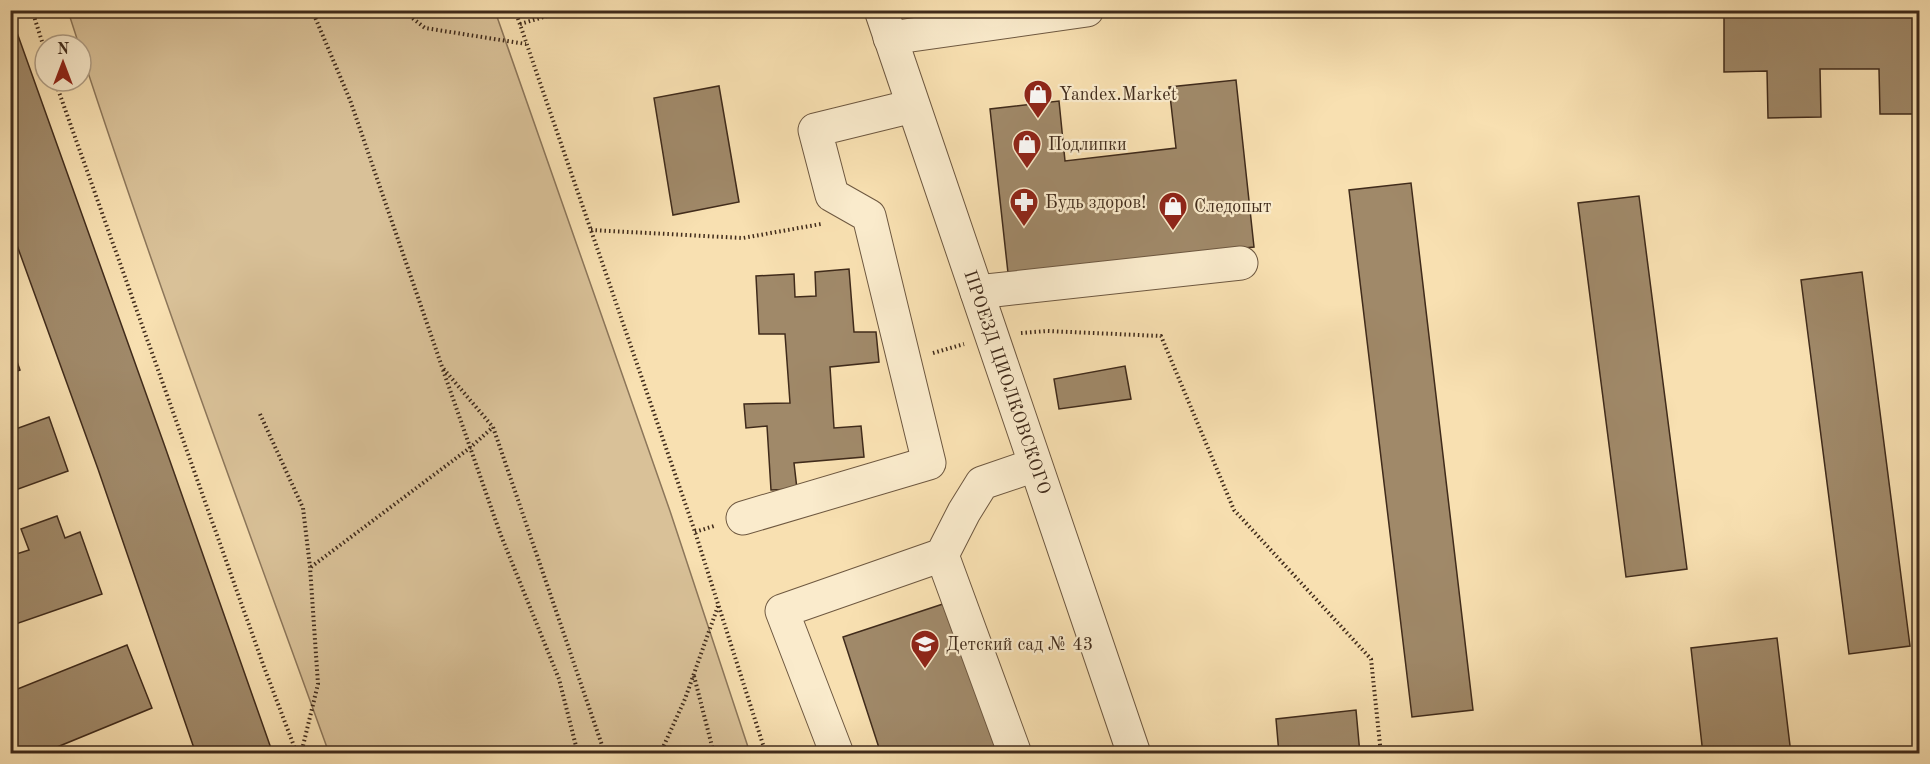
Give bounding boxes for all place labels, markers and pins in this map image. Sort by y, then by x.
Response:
shop icon: Yandex.Market [1022,78,1054,120]
place label: Yandex.Market [1059,86,1177,104]
shop icon: Подлипки [1011,128,1043,170]
place label: Подлипки [1048,136,1127,154]
pharmacy icon: Будь здоров! [1008,186,1040,228]
shop icon: Следопыт [1157,190,1189,232]
place label: Будь здоров! [1045,194,1146,212]
place label: Следопыт [1194,198,1271,216]
school or university icon: Детский сад № 43 [909,628,941,670]
place label: Детский сад № 43 [946,636,1093,654]

